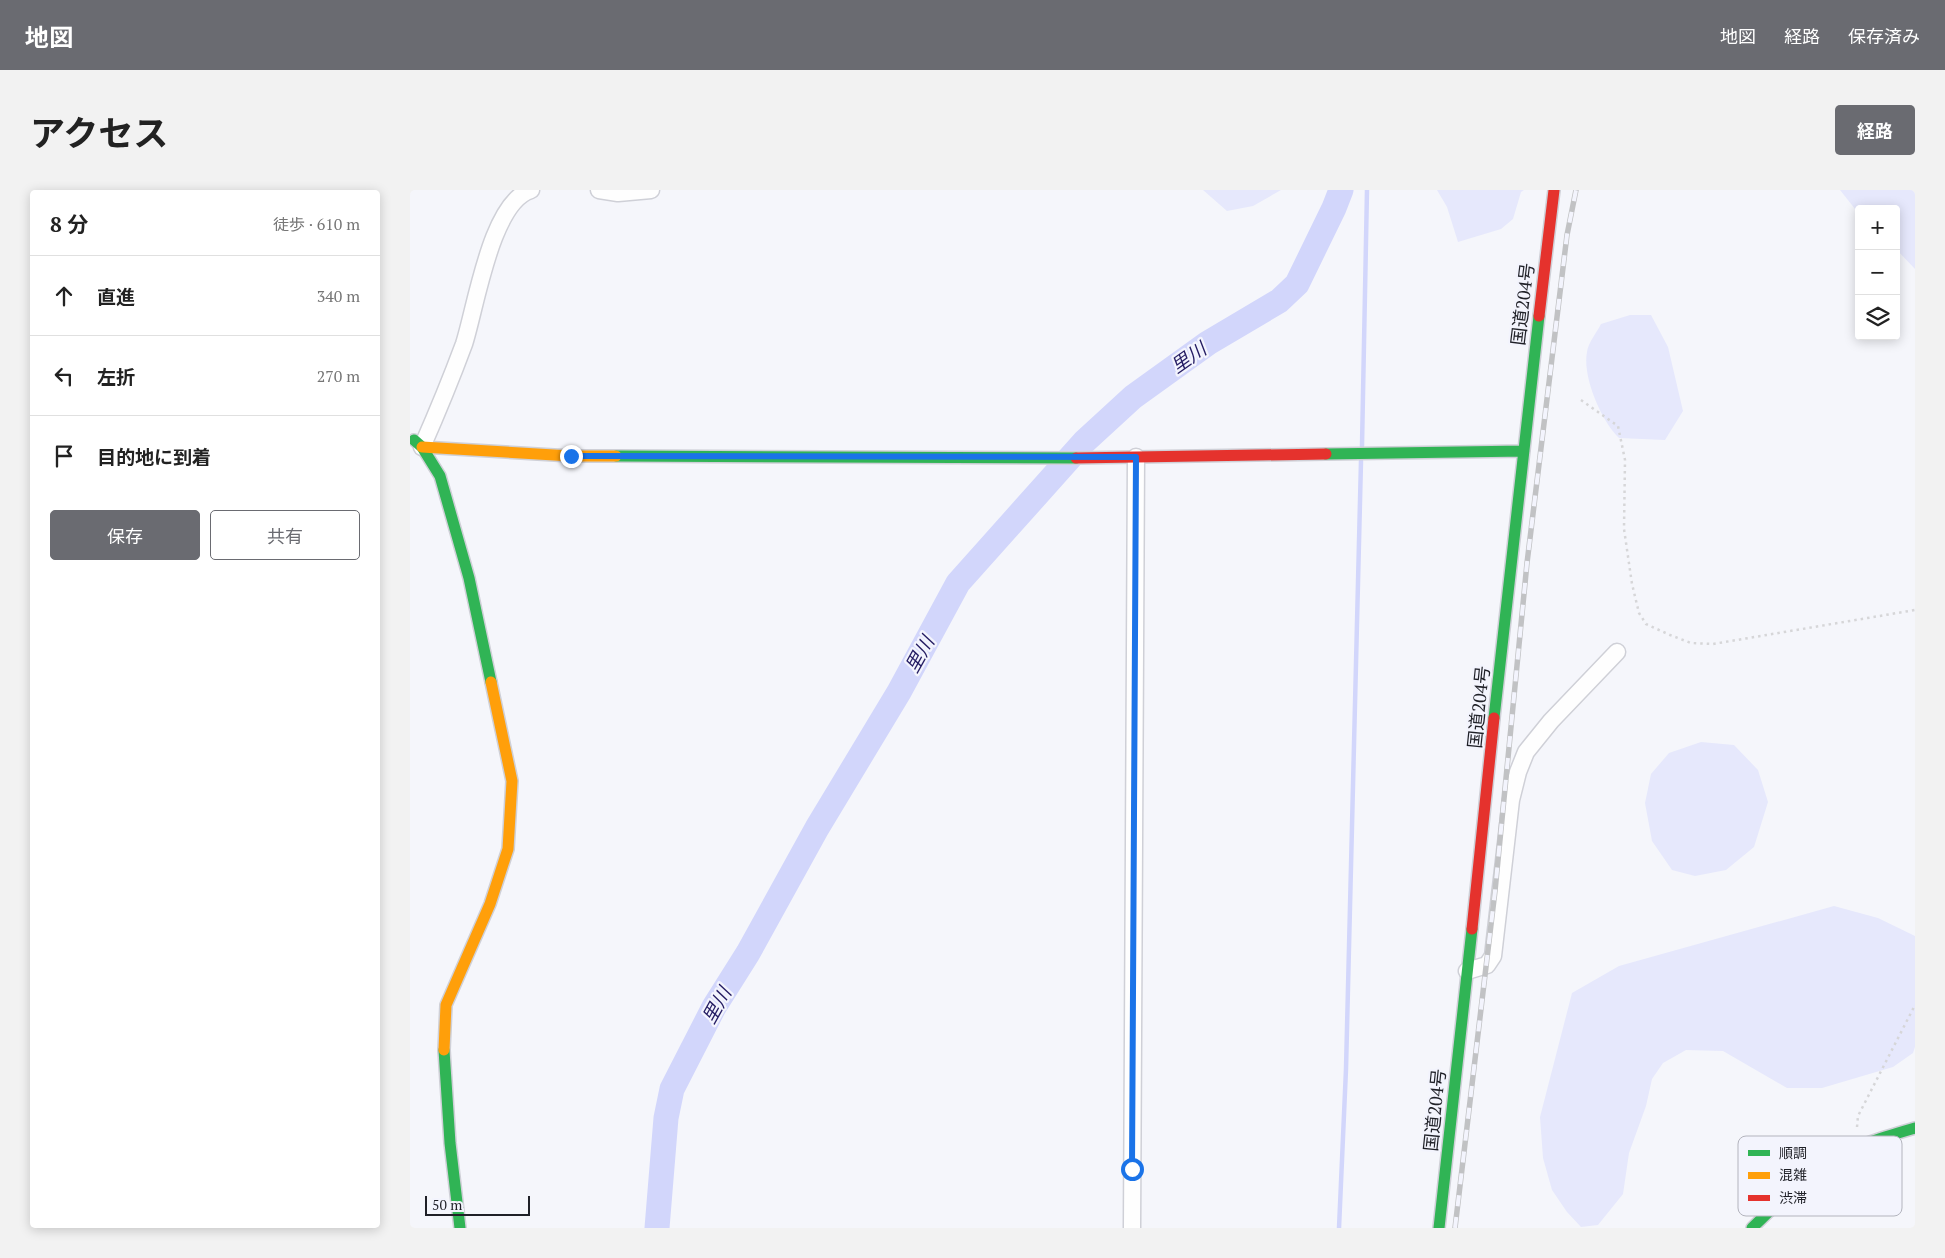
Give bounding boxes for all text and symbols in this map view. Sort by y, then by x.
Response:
text: 地図 [25,21,73,53]
text: 地図 [1720,24,1756,48]
text: 経路 [1784,24,1820,48]
text: 保存済み [1848,24,1920,48]
button: 経路 [1835,105,1915,155]
text: アクセス [30,110,168,156]
map controls [1855,205,1900,340]
button: + [1855,205,1900,250]
text: 8 分 [50,210,89,238]
text: 徒歩 · 610 m [273,213,360,235]
button: − [1855,250,1900,295]
street label: 国道204号 [1505,261,1539,347]
icon: ahead [50,282,78,310]
text: 直進 [97,284,135,309]
text: 340 m [317,285,360,307]
button: layers [1855,295,1900,340]
water label: 里川 [1165,335,1212,378]
icon: left [50,362,78,390]
text: 左折 [97,364,135,389]
text: 270 m [317,365,360,387]
icon: arrive [50,442,78,470]
text: 目的地に到着 [97,444,211,469]
route end [560,445,583,468]
button: 保存 [50,510,200,560]
button: 共有 [210,510,360,560]
water label: 里川 [899,630,940,677]
street label: 国道204号 [1462,665,1494,749]
water label: 里川 [696,981,737,1028]
street label: 国道204号 [1418,1068,1450,1152]
legend [1738,1136,1902,1216]
text: 順調 [1779,1143,1807,1162]
route start [1121,1158,1144,1181]
text: 混雑 [1779,1165,1807,1184]
text: 渋滞 [1779,1188,1807,1207]
scale bar [425,1193,530,1216]
text: 50 m [432,1195,462,1214]

